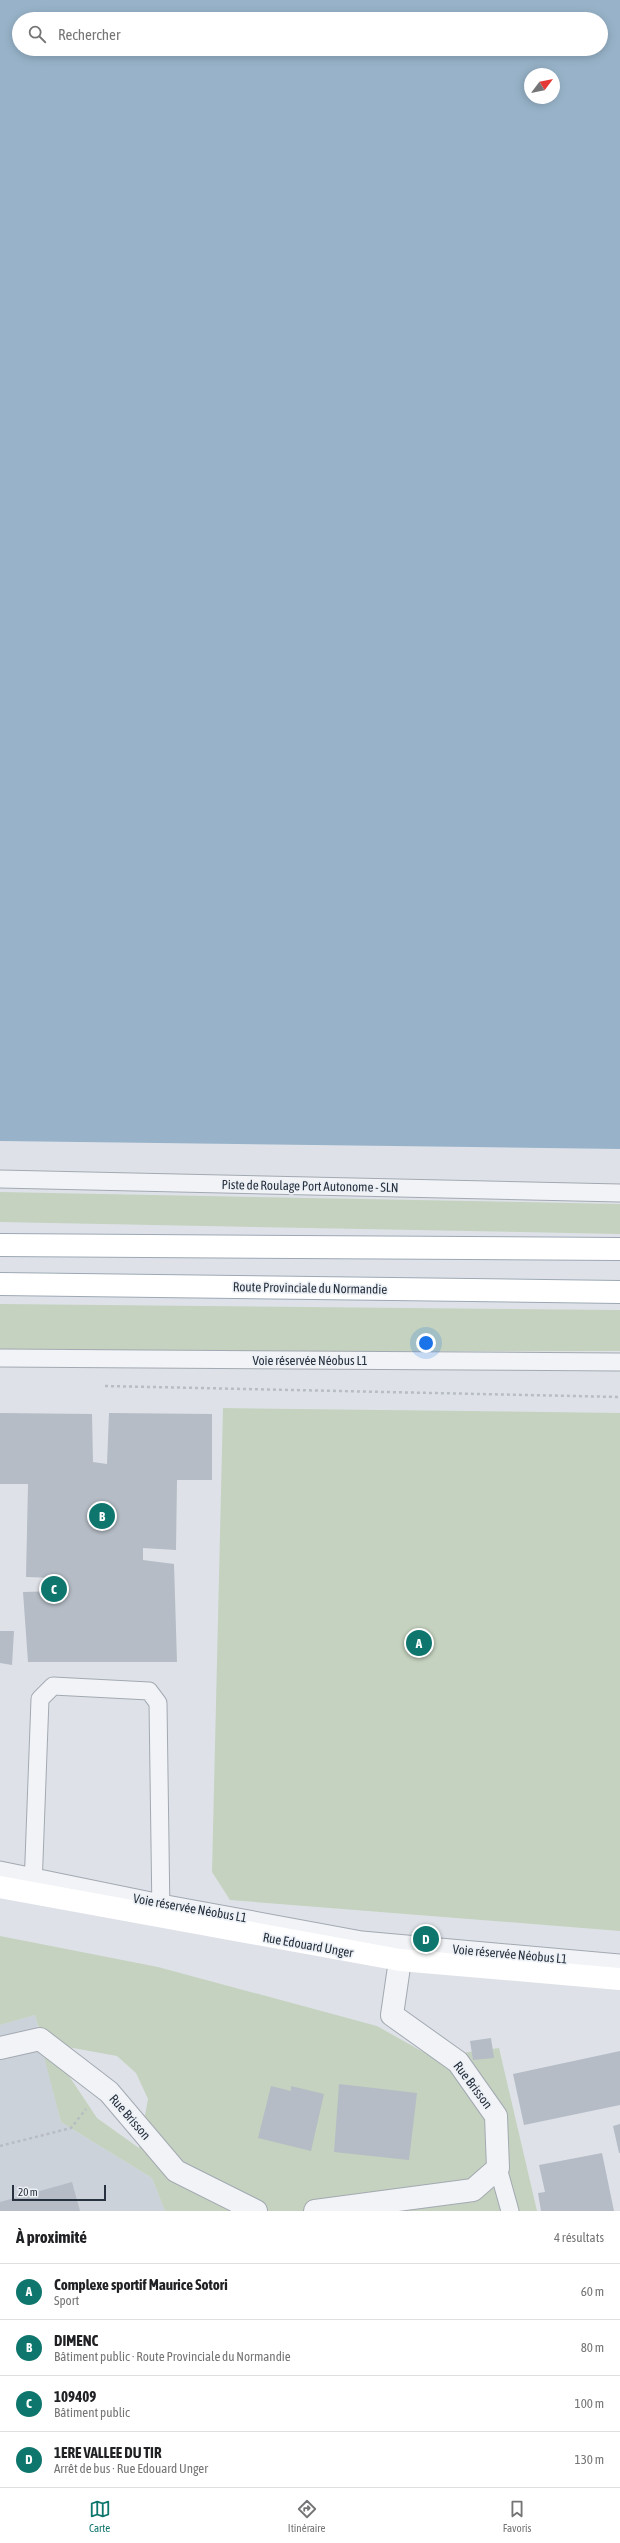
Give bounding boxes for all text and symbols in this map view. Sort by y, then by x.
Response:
search box [12,12,608,56]
icon: search [26,23,48,45]
text: Rechercher [58,26,120,43]
north arrow [524,68,560,104]
street label: Piste de Roulage Port Autonome - SLN [221,1177,399,1195]
street label: Route Provinciale du Normandie [233,1279,387,1297]
your location [416,1333,436,1353]
street label: Voie réservée Néobus L1 [252,1353,368,1368]
pin: B [89,1501,115,1531]
pin: C [41,1574,67,1604]
pin: A [406,1628,432,1658]
street label: Voie réservée Néobus L1 [132,1891,248,1925]
pin: D [413,1924,439,1954]
street label: Rue Edouard Unger [262,1930,354,1960]
street label: Voie réservée Néobus L1 [452,1942,568,1966]
street label: Rue Brisson [450,2059,496,2111]
street label: Rue Brisson [106,2091,154,2143]
scale bar [12,2183,106,2202]
text: 20 m [18,2186,38,2198]
text: À proximité [16,2227,87,2247]
text: 4 résultats [554,2230,604,2245]
text: Complexe sportif Maurice Sotori [54,2276,228,2293]
text: A [26,2284,32,2299]
text: 60 m [581,2284,604,2299]
text: Sport [54,2293,79,2308]
text: DIMENC [54,2332,98,2349]
text: B [26,2340,32,2355]
text: 80 m [581,2340,604,2355]
text: Bâtiment public · Route Provinciale du Normandie [54,2349,291,2364]
text: 109409 [54,2388,96,2405]
text: C [26,2396,32,2411]
text: 100 m [575,2396,604,2411]
text: Bâtiment public [54,2405,130,2420]
text: 1ERE VALLEE DU TIR [54,2444,161,2461]
text: D [25,2452,33,2467]
text: 130 m [575,2452,604,2467]
text: Arrêt de bus · Rue Edouard Unger [54,2461,208,2476]
tab: Carte [89,2498,111,2534]
tab: Itinéraire [288,2498,326,2534]
tab: Favoris [503,2498,531,2534]

